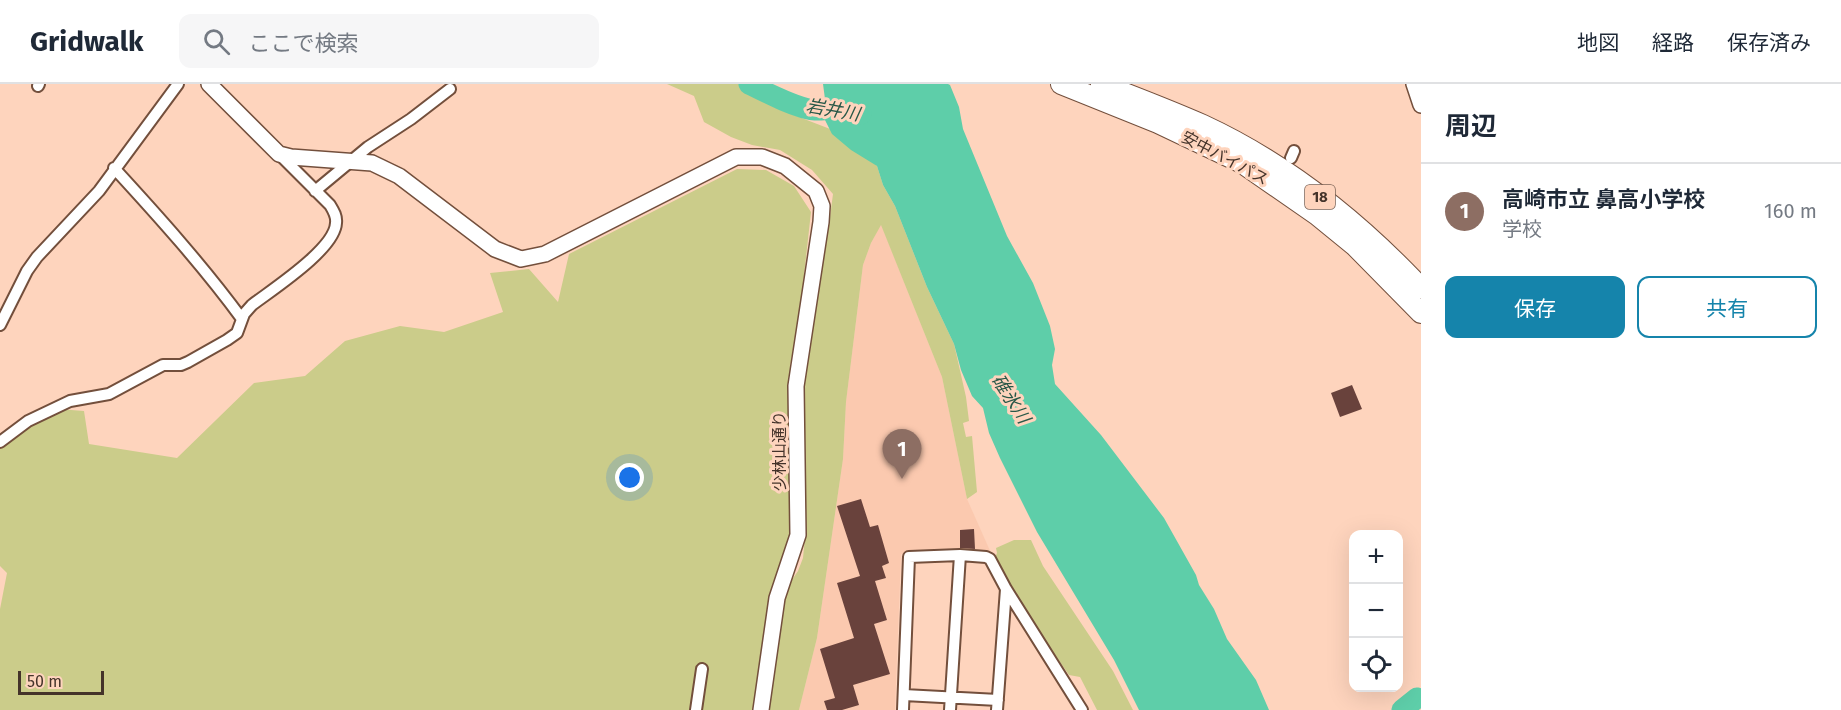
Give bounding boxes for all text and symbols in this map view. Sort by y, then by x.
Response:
search box [179,14,599,68]
text: Gridwalk [30,25,143,58]
icon: search [200,25,233,58]
text: ここで検索 [248,30,358,57]
text: 地図 [1577,30,1619,56]
text: 経路 [1652,30,1694,56]
text: 保存済み [1727,30,1811,56]
water label: 岩井川 [805,94,863,126]
text: 周辺 [1445,111,1497,142]
street label: 安中バイパス [1178,127,1272,189]
road number: 18 [1305,185,1335,209]
text: 高崎市立 鼻高小学校 [1502,186,1705,213]
text: 1 [1460,199,1469,223]
text: 160 m [1764,199,1817,223]
text: 学校 [1502,217,1542,241]
button: 保存 [1445,276,1625,338]
button: 共有 [1637,276,1817,338]
water label: 碓氷川 [987,370,1036,429]
street label: 少林山通り [770,411,789,491]
pin: 1 [882,430,922,479]
your location [615,463,644,492]
map controls [1349,530,1403,692]
button: + [1349,530,1403,584]
button: − [1349,584,1403,638]
button: locate [1349,638,1403,692]
scale bar [18,668,104,696]
text: 50 m [27,672,62,691]

